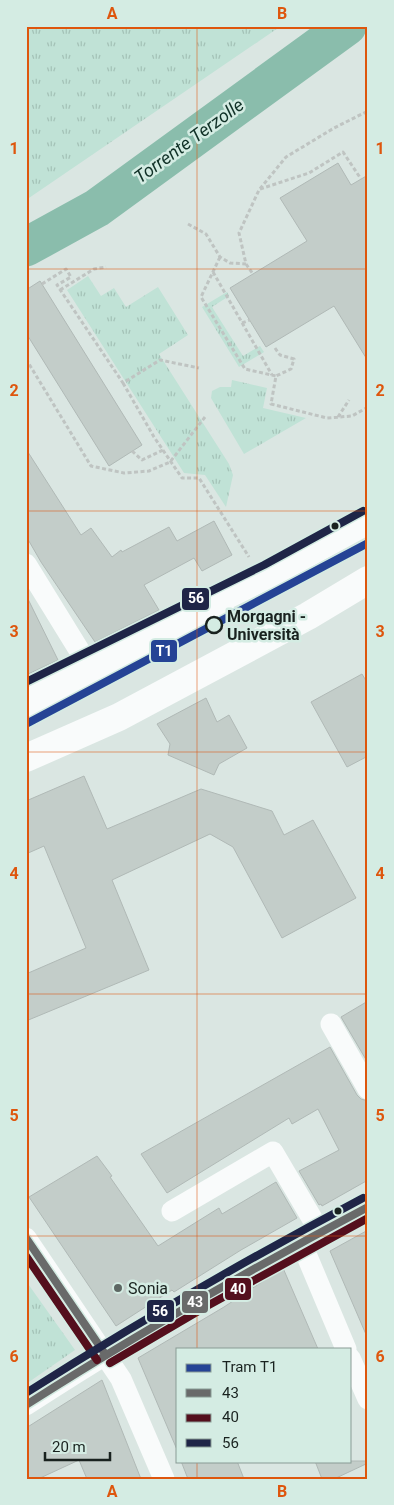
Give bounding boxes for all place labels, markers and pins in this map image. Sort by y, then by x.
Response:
unlabelled marker [330,521,340,531]
place label: Morgagni - Università [227,607,306,644]
marker: Morgagni - Università [205,616,223,634]
unlabelled marker [333,1206,343,1216]
place label: Sonia [128,1279,168,1298]
marker: Sonia [112,1282,124,1294]

